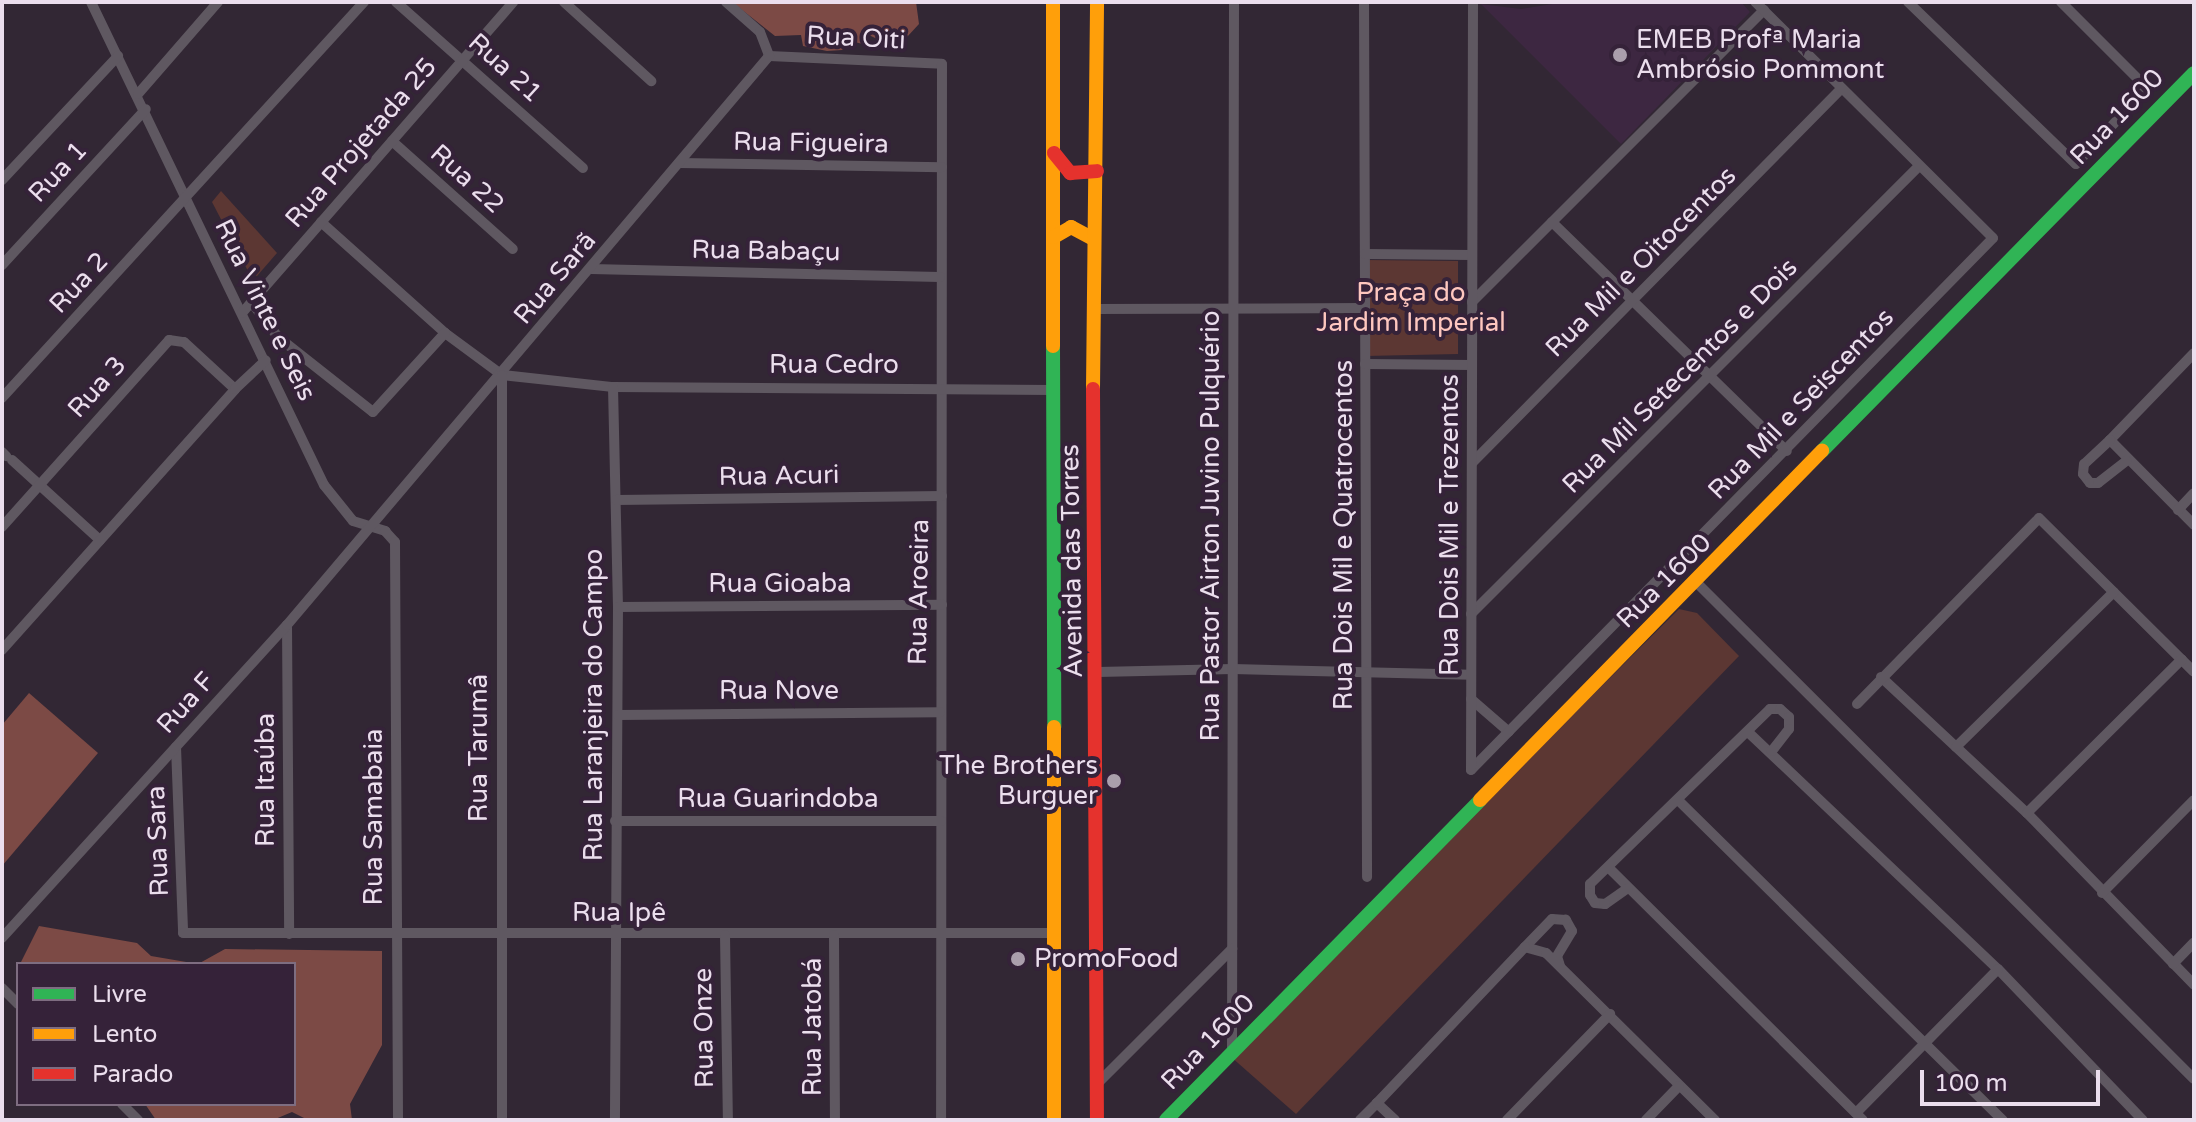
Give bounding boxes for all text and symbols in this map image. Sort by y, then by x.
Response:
street label: Rua Oiti [806,20,906,56]
place label: EMEB Profª Maria Ambrósio Pommont [1636,24,1884,86]
street label: Rua 21 [462,27,548,109]
marker: EMEB Profª Maria Ambrósio Pommont [1611,46,1629,64]
street label: Rua Projetada 25 [279,52,443,234]
street label: Rua 1600 [2064,63,2170,171]
street label: Rua Figueira [733,126,889,160]
street label: Rua 1 [22,135,94,209]
street label: Rua 22 [424,138,510,220]
street label: Rua Mil e Oitocentos [1539,160,1743,364]
street label: Rua Vinte e Seis [208,214,322,406]
street label: Rua Sarã [507,225,603,331]
street label: Rua Babaçu [691,234,841,268]
street label: Rua 2 [43,246,115,320]
street label: Rua Mil Setecentos e Dois [1556,252,1804,500]
park label: Praça do Jardim Imperial [1316,277,1506,338]
street label: Rua Mil e Seiscentos [1702,302,1900,506]
street label: Rua Pastor Airton Juvino Pulquério [1195,311,1227,741]
street label: Rua Cedro [769,349,899,381]
street label: Rua 3 [61,350,133,424]
street label: Rua Dois Mil e Quatrocentos [1328,360,1360,710]
street label: Rua Dois Mil e Trezentos [1434,374,1466,676]
street label: Avenida das Torres [1054,444,1090,678]
street label: Rua Acuri [718,459,840,493]
street label: Rua Aroeira [902,519,936,665]
street label: Rua 1600 [1610,527,1718,635]
street label: Rua Laranjeira do Campo [578,549,610,861]
street label: Rua Gioaba [708,568,852,600]
street label: Rua F [150,666,222,740]
street label: Rua Tarumâ [463,674,495,822]
street label: Rua Nove [719,675,839,707]
street label: Rua Itaúba [250,713,282,847]
street label: Rua Samabaia [358,729,390,905]
place label: The Brothers Burguer [939,750,1098,812]
marker: The Brothers Burguer [1105,772,1123,790]
street label: Rua Guarindoba [677,783,879,815]
street label: Rua Sara [140,785,176,897]
street label: Rua Ipê [572,897,666,929]
place label: PromoFood [1034,943,1179,975]
marker: PromoFood [1009,950,1027,968]
street label: Rua Jatobá [797,958,829,1096]
legend [16,962,296,1106]
street label: Rua Onze [687,968,721,1088]
text: Livre [92,980,147,1009]
street label: Rua 1600 [1155,988,1261,1096]
text: Lento [92,1020,157,1049]
scale bar [1924,1054,2104,1104]
text: Parado [92,1060,173,1089]
text: 100 m [1934,1069,2008,1098]

